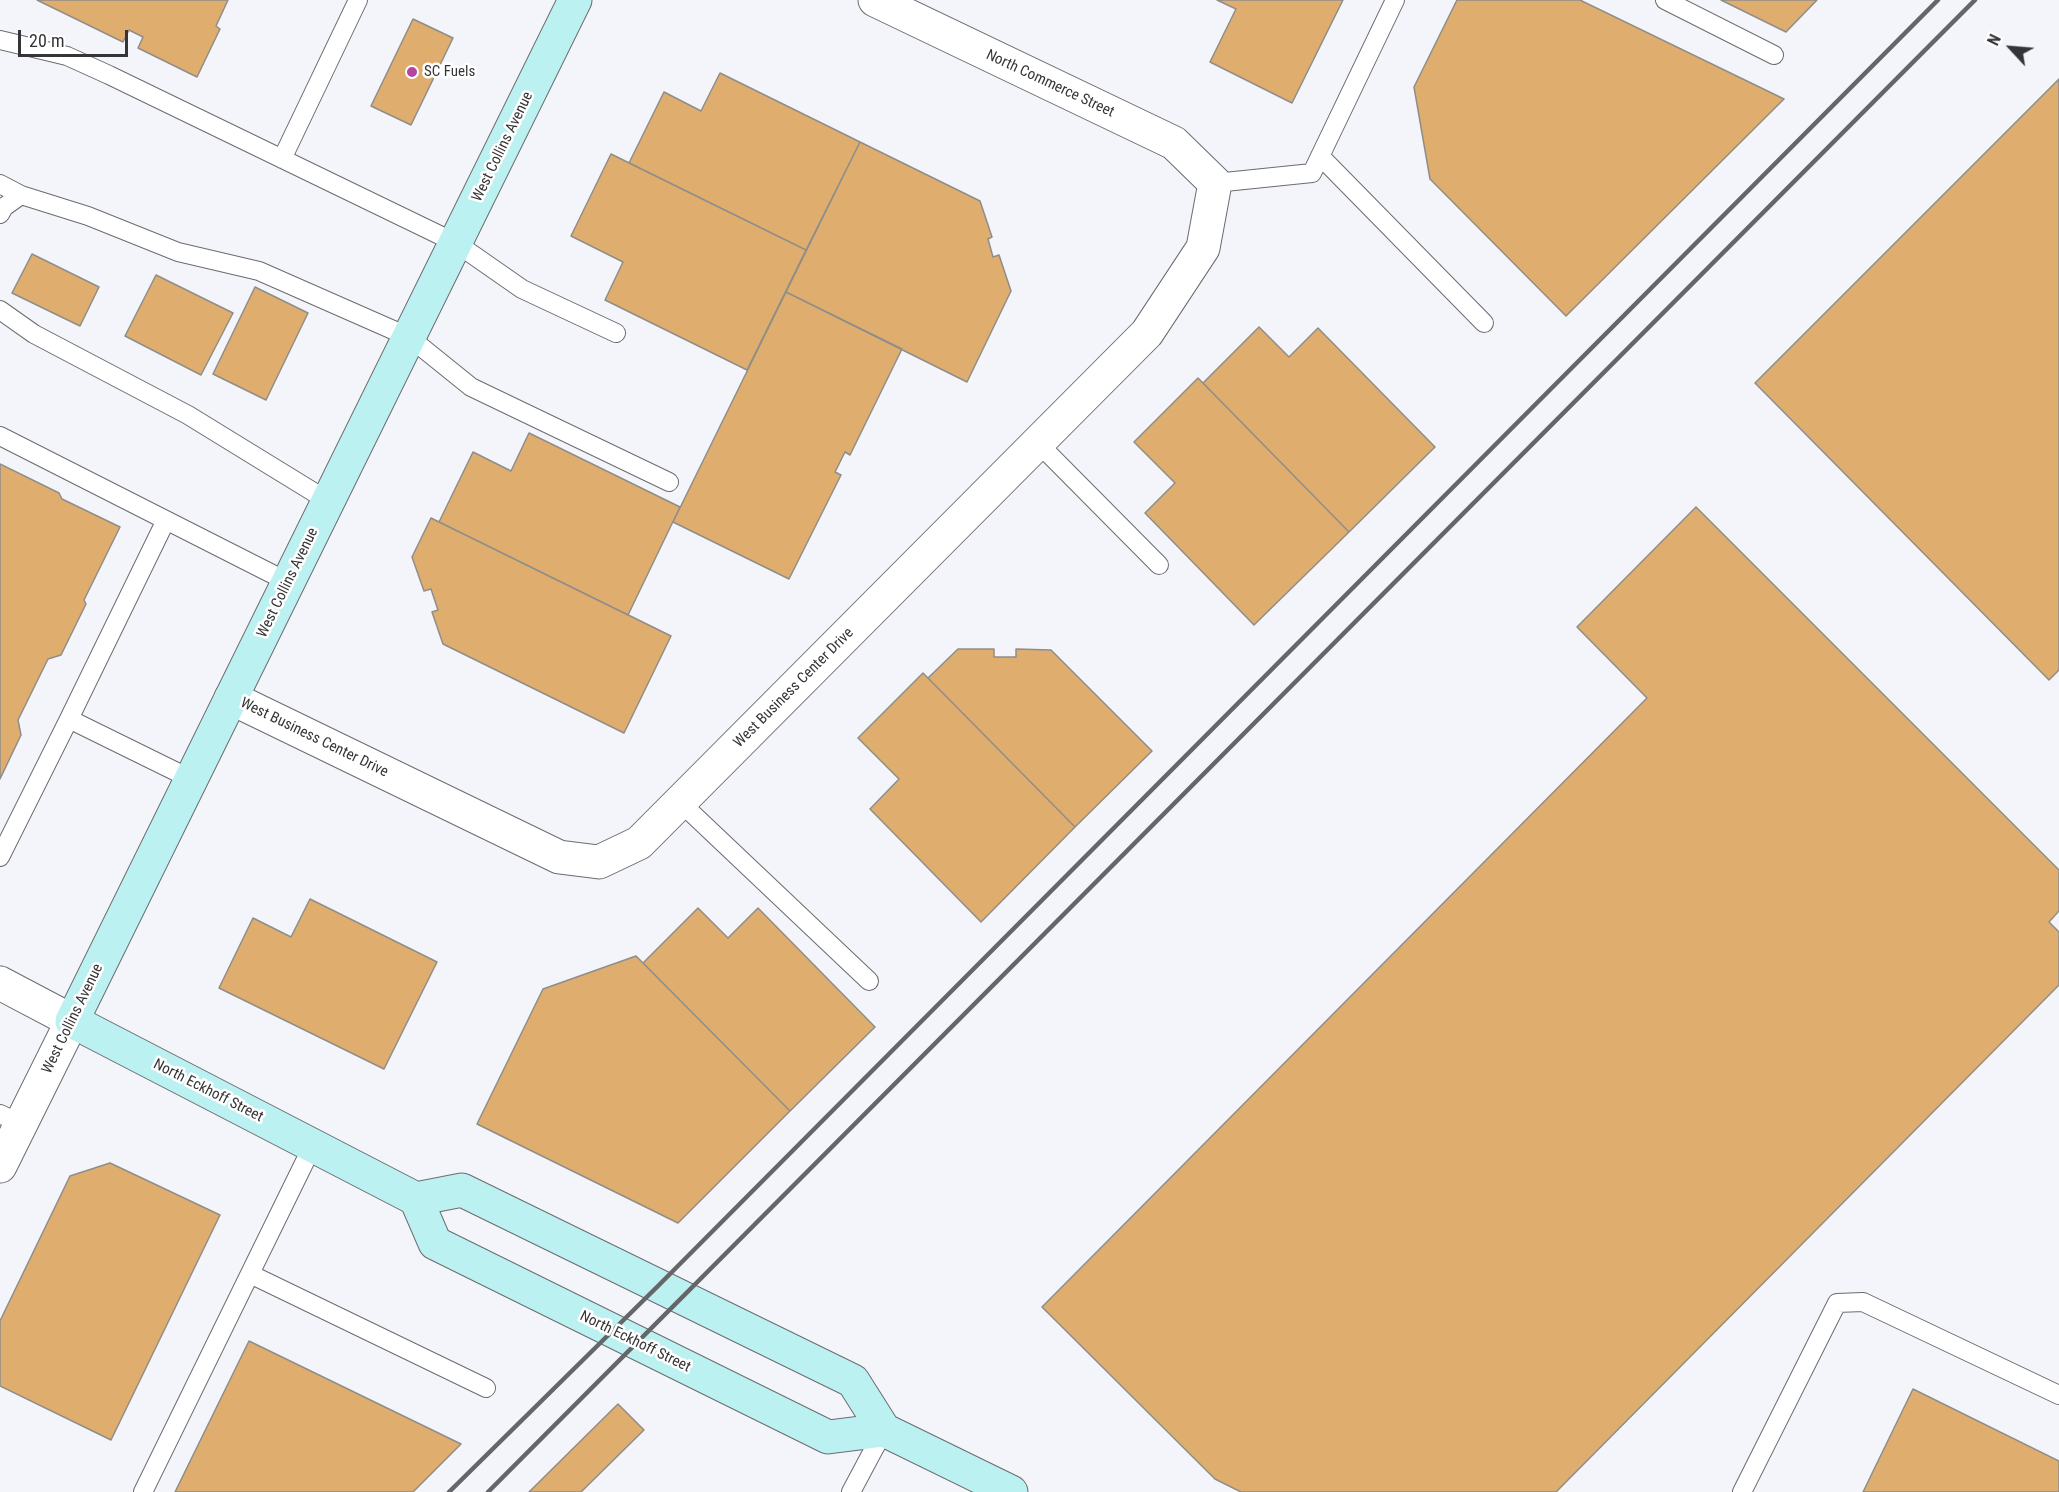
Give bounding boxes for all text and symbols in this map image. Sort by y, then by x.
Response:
scale bar [21,18,130,56]
north arrow [1981,18,2041,78]
text: 20 m [29,30,64,51]
text: N [1984,31,2005,48]
street label: North Commerce Street [983,46,1117,122]
place label: SC Fuels [424,63,475,81]
marker: SC Fuels [405,65,419,79]
street label: West Collins Avenue [469,89,537,205]
street label: West Collins Avenue [254,525,322,641]
street label: West Business Center Drive [730,624,858,752]
street label: West Business Center Drive [237,694,391,782]
street label: West Collins Avenue [39,961,107,1077]
street label: North Eckhoff Street [150,1056,266,1126]
street label: North Eckhoff Street [577,1307,693,1377]

